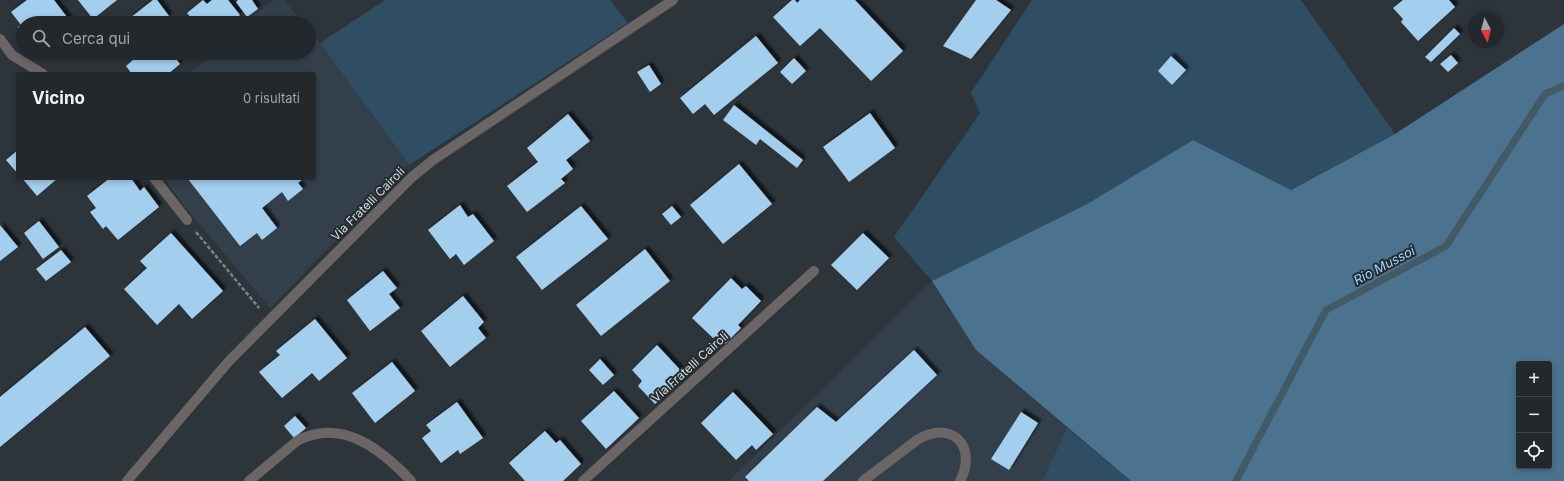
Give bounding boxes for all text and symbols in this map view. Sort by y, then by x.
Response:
north arrow [1468,12,1504,48]
search box [16,16,316,60]
icon: search [30,27,52,49]
text: Cerca qui [62,29,130,48]
text: Vicino [32,88,85,108]
text: 0 risultati [243,90,300,106]
street label: Via Fratelli Cairoli [328,164,408,244]
water label: Rio Mussoi [1351,242,1418,288]
street label: Via Fratelli Cairoli [648,328,731,405]
map controls [1516,361,1552,469]
button: + [1516,361,1552,397]
button: − [1516,397,1552,433]
button: locate [1516,433,1552,469]

